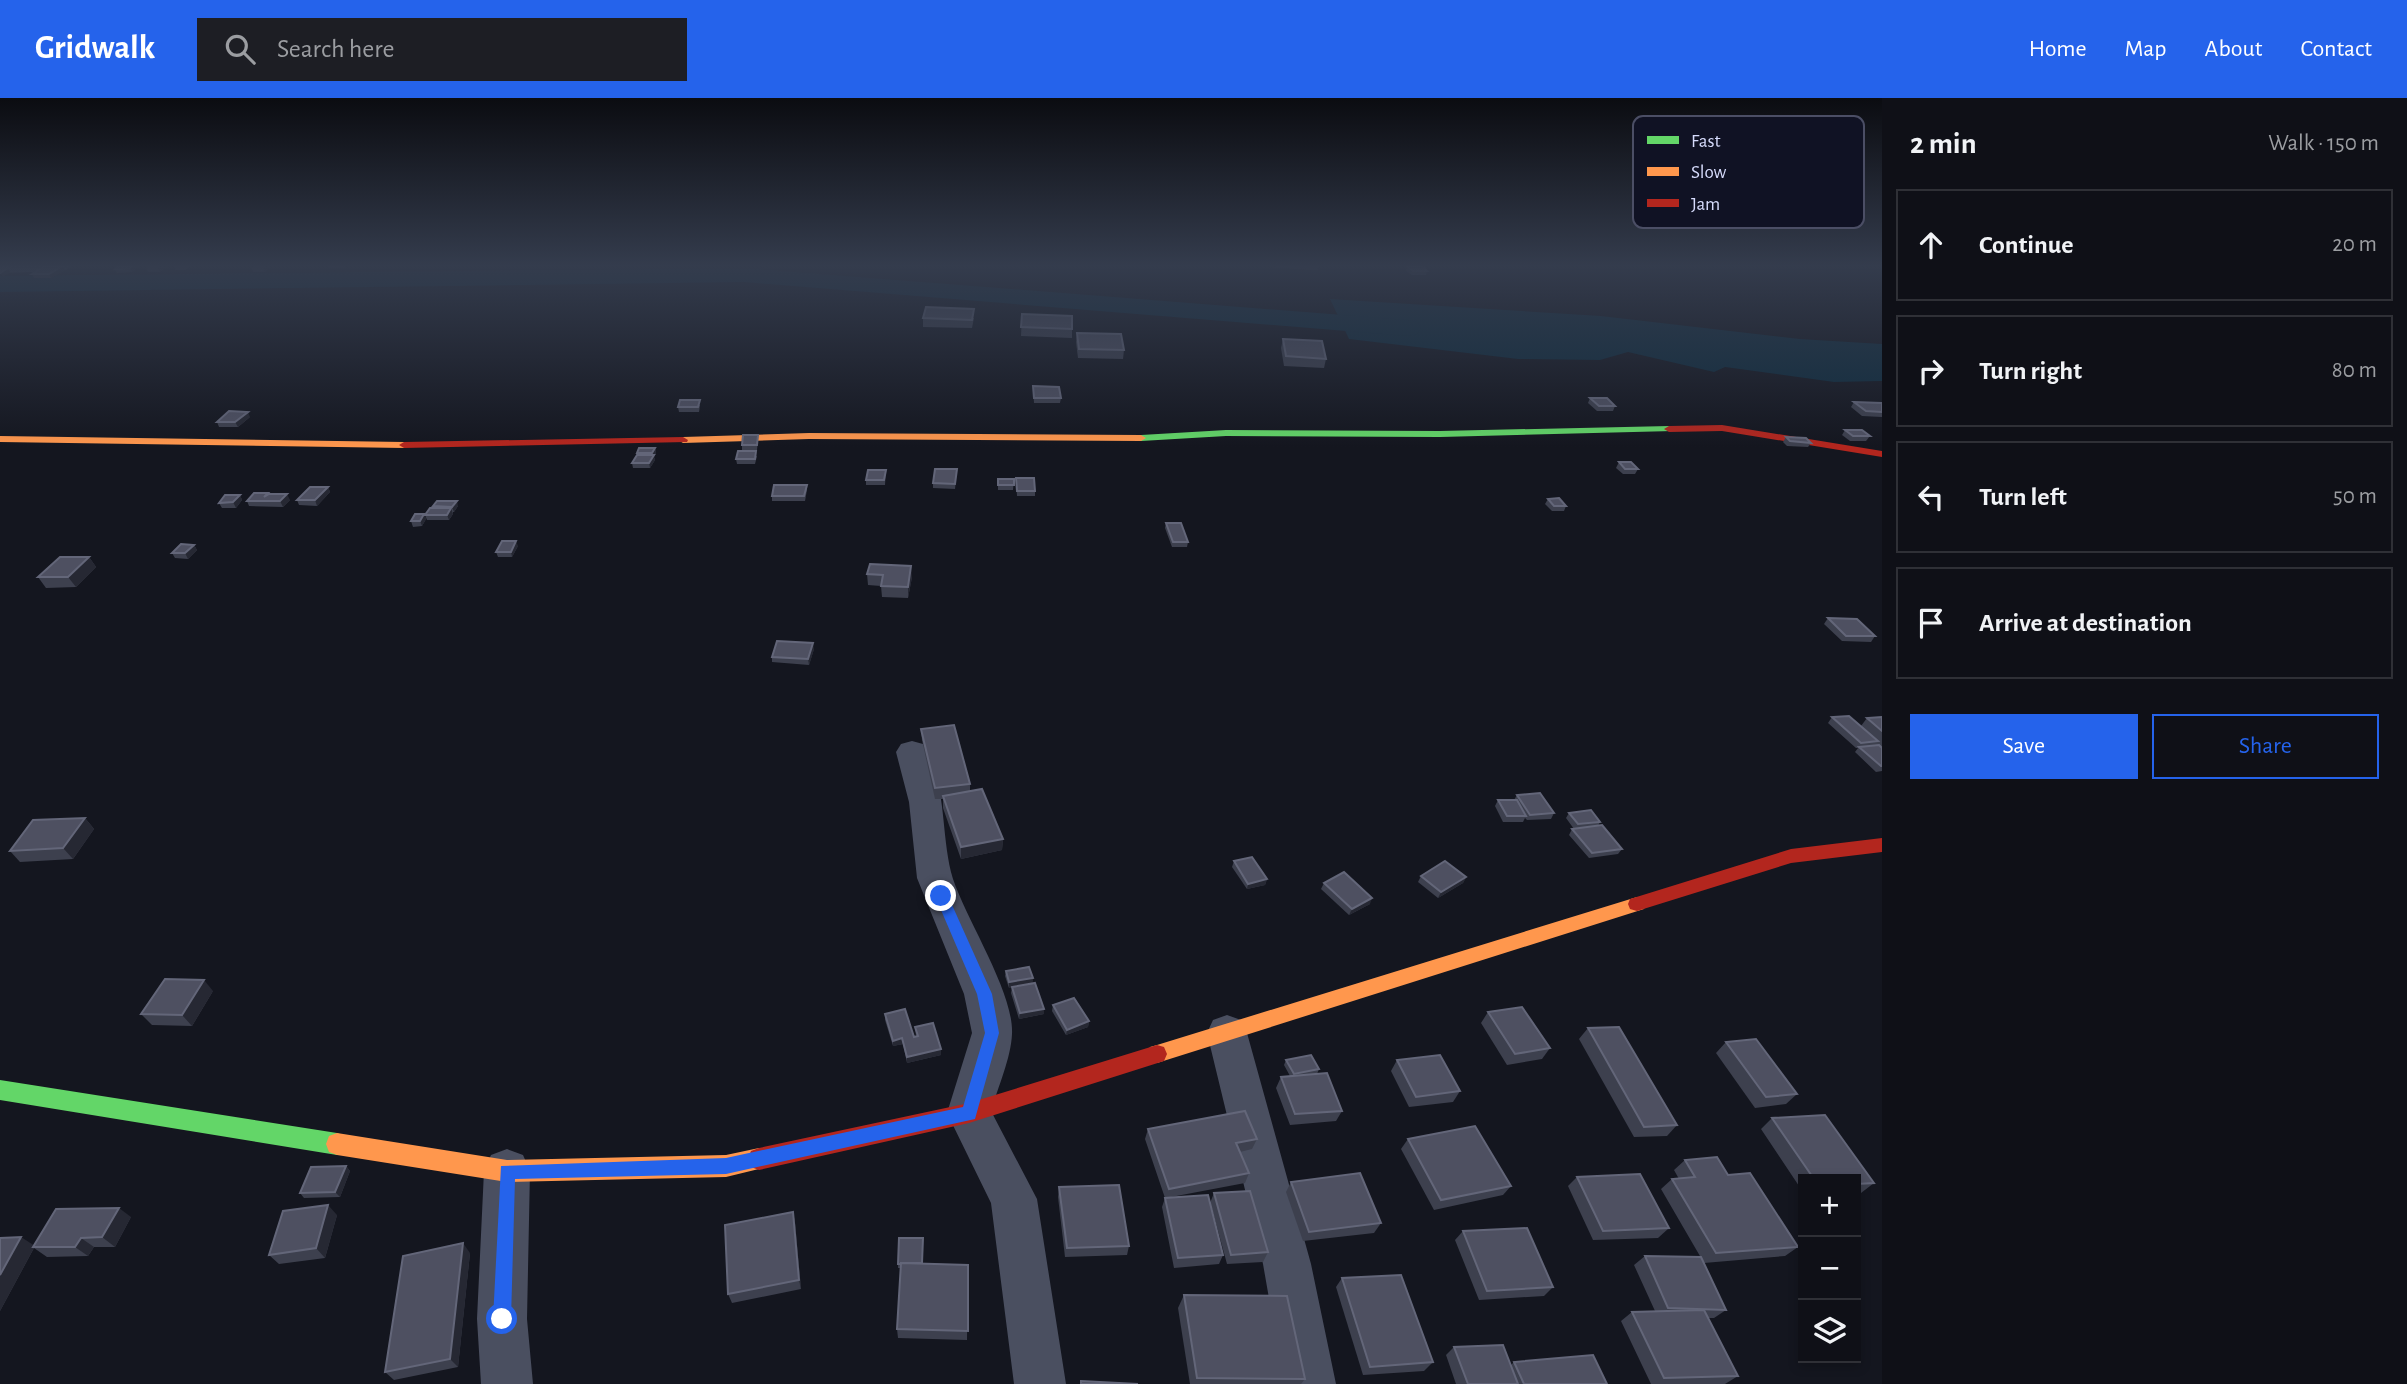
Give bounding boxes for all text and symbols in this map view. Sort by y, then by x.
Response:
search box [197,18,687,81]
icon: search [221,30,259,68]
text: Gridwalk [35,32,155,65]
text: Search here [277,36,395,62]
text: Home [2029,37,2087,61]
text: Map [2125,37,2167,61]
text: About [2205,37,2262,61]
text: Contact [2300,37,2372,61]
legend [1633,116,1864,228]
text: 2 min [1910,129,1977,159]
text: Fast [1691,132,1721,151]
text: Walk · 150 m [2268,132,2379,155]
text: Slow [1691,163,1727,182]
text: Jam [1691,195,1720,214]
icon: ahead [1912,226,1950,264]
text: Continue [1979,232,2074,258]
text: 20 m [2332,233,2377,256]
icon: right [1912,352,1950,390]
text: Turn right [1979,358,2082,384]
text: 80 m [2332,359,2377,382]
icon: left [1912,478,1950,516]
text: Turn left [1979,484,2067,510]
text: 50 m [2333,485,2377,508]
icon: arrive [1912,604,1950,642]
text: Arrive at destination [1979,610,2192,636]
button: Save [1910,714,2138,779]
button: Share [2152,714,2379,779]
route end [925,880,956,911]
map controls [1798,1174,1861,1363]
button: + [1798,1174,1861,1237]
button: − [1798,1237,1861,1300]
button: layers [1798,1300,1861,1363]
route start [486,1303,517,1334]

